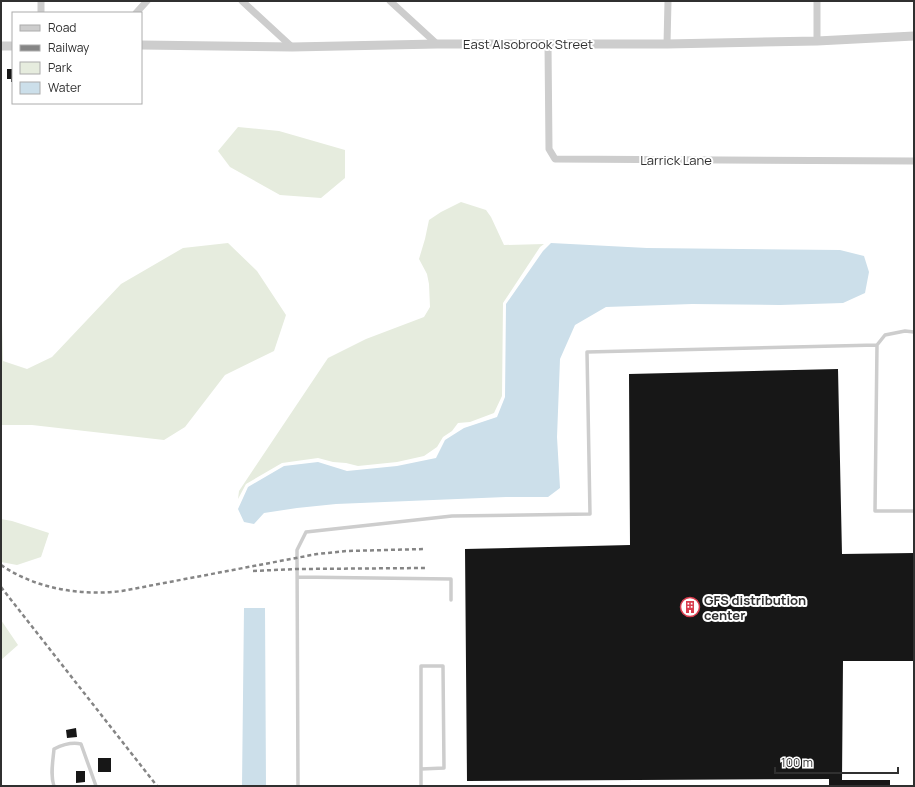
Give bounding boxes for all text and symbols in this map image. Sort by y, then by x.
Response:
legend [12,12,142,104]
text: Road [48,19,76,36]
street label: East Alsobrook Street [463,35,593,53]
text: Railway [48,39,90,56]
text: Park [48,59,73,76]
text: Water [48,79,82,96]
street label: Larrick Lane [640,151,712,169]
place label: GFS distribution center [704,591,806,624]
building icon: GFS distribution center [679,596,701,618]
scale bar [775,749,898,775]
text: 100 m [781,754,813,771]

